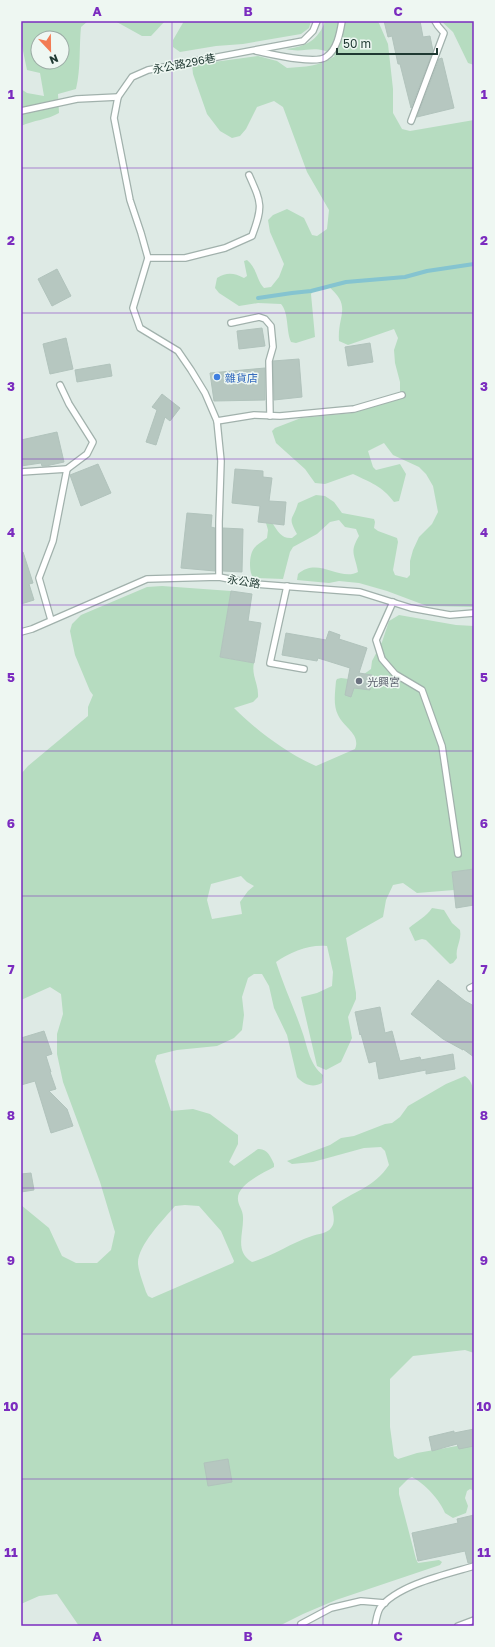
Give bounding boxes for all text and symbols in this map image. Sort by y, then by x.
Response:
text: A [92,3,102,19]
text: B [243,3,253,19]
text: C [393,3,403,19]
north arrow [30,30,70,70]
scale bar [337,30,437,56]
text: 50 m [343,36,371,51]
street label: 永公路296巷 [151,51,217,75]
text: N [48,52,60,67]
text: 1 [8,86,15,102]
text: 1 [481,86,488,102]
text: 2 [7,232,15,248]
text: 2 [480,232,488,248]
place label: 雜貨店 [225,371,258,384]
marker: 雜貨店 [212,372,222,382]
text: 3 [7,378,15,394]
text: 3 [480,378,488,394]
text: 4 [7,524,15,540]
text: 4 [480,524,488,540]
street label: 永公路 [227,572,261,590]
text: 5 [7,669,15,685]
text: 5 [480,669,488,685]
place label: 光興宮 [367,675,400,688]
marker: 光興宮 [354,676,364,686]
text: 6 [7,815,15,831]
text: 6 [480,815,488,831]
text: 7 [7,961,15,977]
text: 7 [480,961,488,977]
text: 8 [7,1107,15,1123]
text: 8 [480,1107,488,1123]
text: 9 [7,1252,15,1268]
text: 9 [480,1252,488,1268]
text: 10 [3,1398,19,1414]
text: 10 [476,1398,492,1414]
text: 11 [4,1544,18,1560]
text: 11 [477,1544,491,1560]
text: A [92,1628,102,1644]
text: B [243,1628,253,1644]
text: C [393,1628,403,1644]

